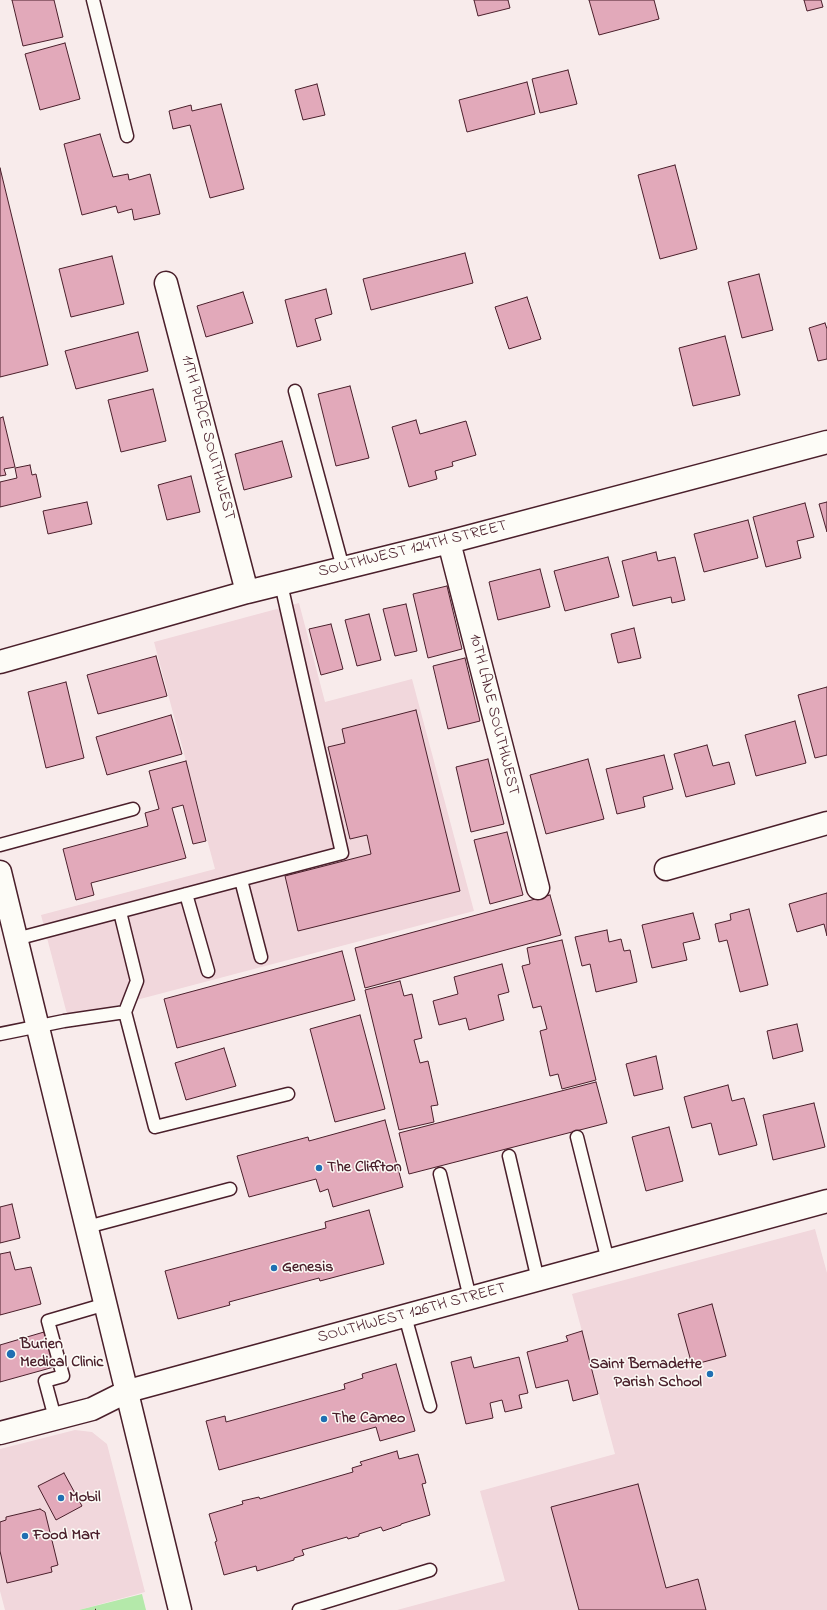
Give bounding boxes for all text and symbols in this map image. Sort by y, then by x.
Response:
street label: 11TH PLACE SOUTHWEST [176,353,238,523]
street label: SOUTHWEST 124TH STREET [317,517,509,583]
street label: 10TH LANE SOUTHWEST [464,632,522,798]
place label: The Cliffton [327,1158,402,1178]
marker: The Cliffton [314,1163,324,1173]
place label: Genesis [282,1258,333,1278]
marker: Genesis [269,1263,279,1273]
street label: SOUTHWEST 126TH STREET [316,1280,508,1348]
place label: Burien Medical Clinic [20,1335,103,1373]
marker: Burien Medical Clinic [5,1348,17,1360]
place label: Saint Bernadette Parish School [589,1355,702,1393]
marker: Saint Bernadette Parish School [705,1369,715,1379]
place label: The Cameo [332,1409,405,1429]
marker: The Cameo [319,1414,329,1424]
place label: Mobil [69,1488,101,1508]
marker: Mobil [56,1493,66,1503]
place label: Food Mart [33,1526,100,1546]
marker: Food Mart [20,1531,30,1541]

